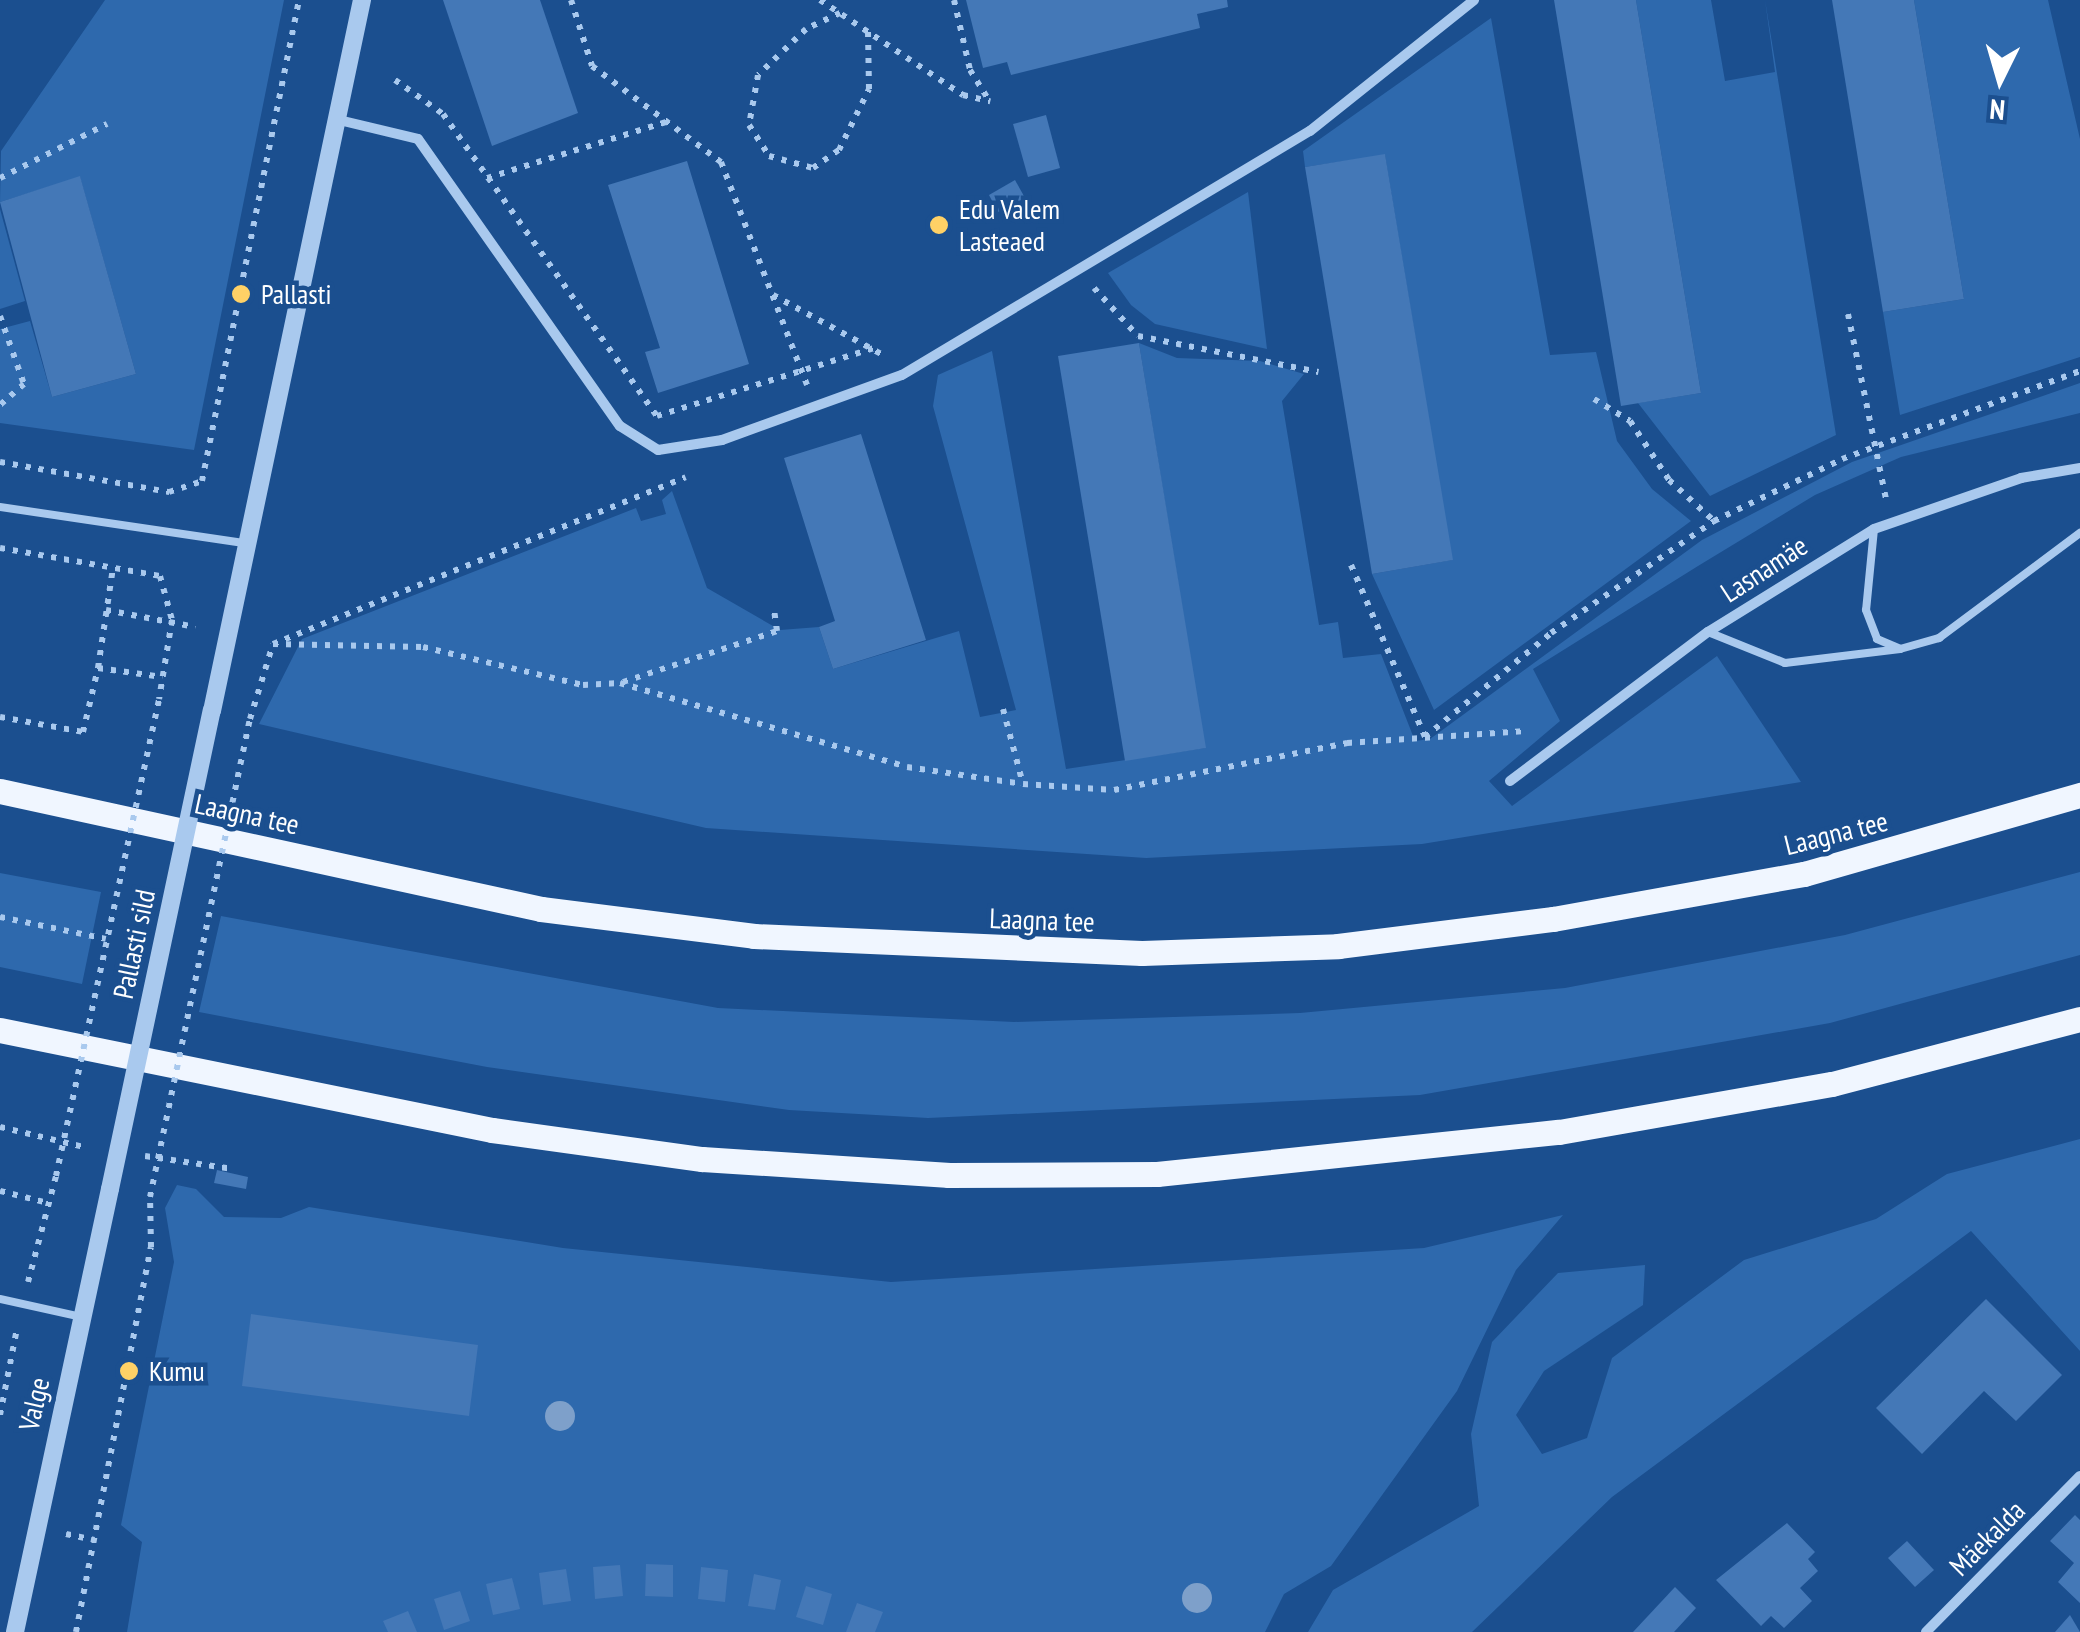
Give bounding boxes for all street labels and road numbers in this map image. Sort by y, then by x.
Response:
street label: Lasnamäe [1714,529,1814,609]
street label: Laagna tee [192,787,302,841]
street label: Laagna tee [1781,804,1891,862]
street label: Pallasti sild [106,886,162,1002]
street label: Laagna tee [989,901,1095,939]
street label: Valge [12,1374,56,1434]
street label: Mäekalda [1942,1493,2032,1583]

